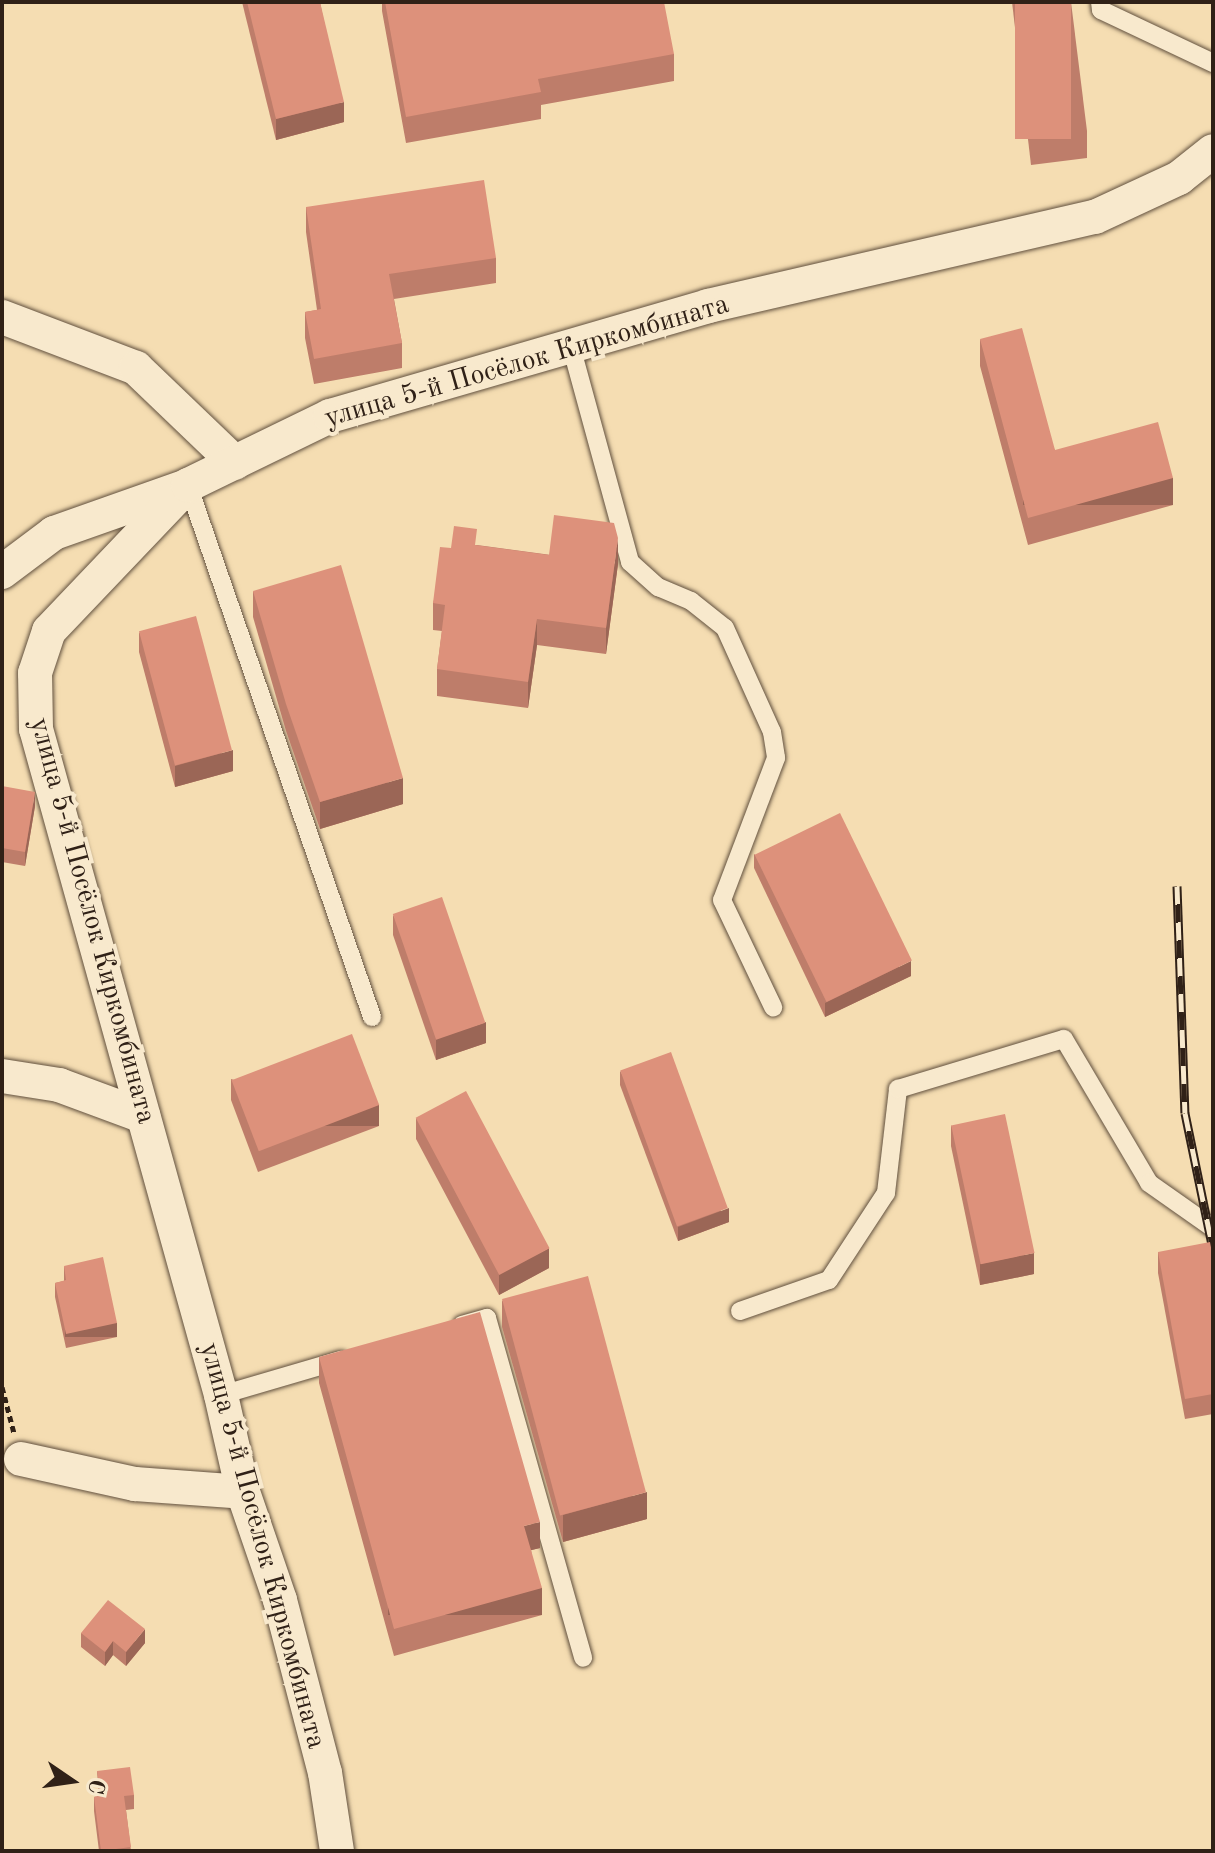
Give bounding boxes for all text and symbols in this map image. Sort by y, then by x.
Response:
street label: улица 5-й Посёлок Киркомбината [321,288,733,436]
street label: улица 5-й Посёлок Киркомбината [22,714,162,1128]
street label: улица 5-й Посёлок Киркомбината [192,1339,332,1753]
north arrow [32,1741,112,1821]
text: С [83,1777,108,1796]

